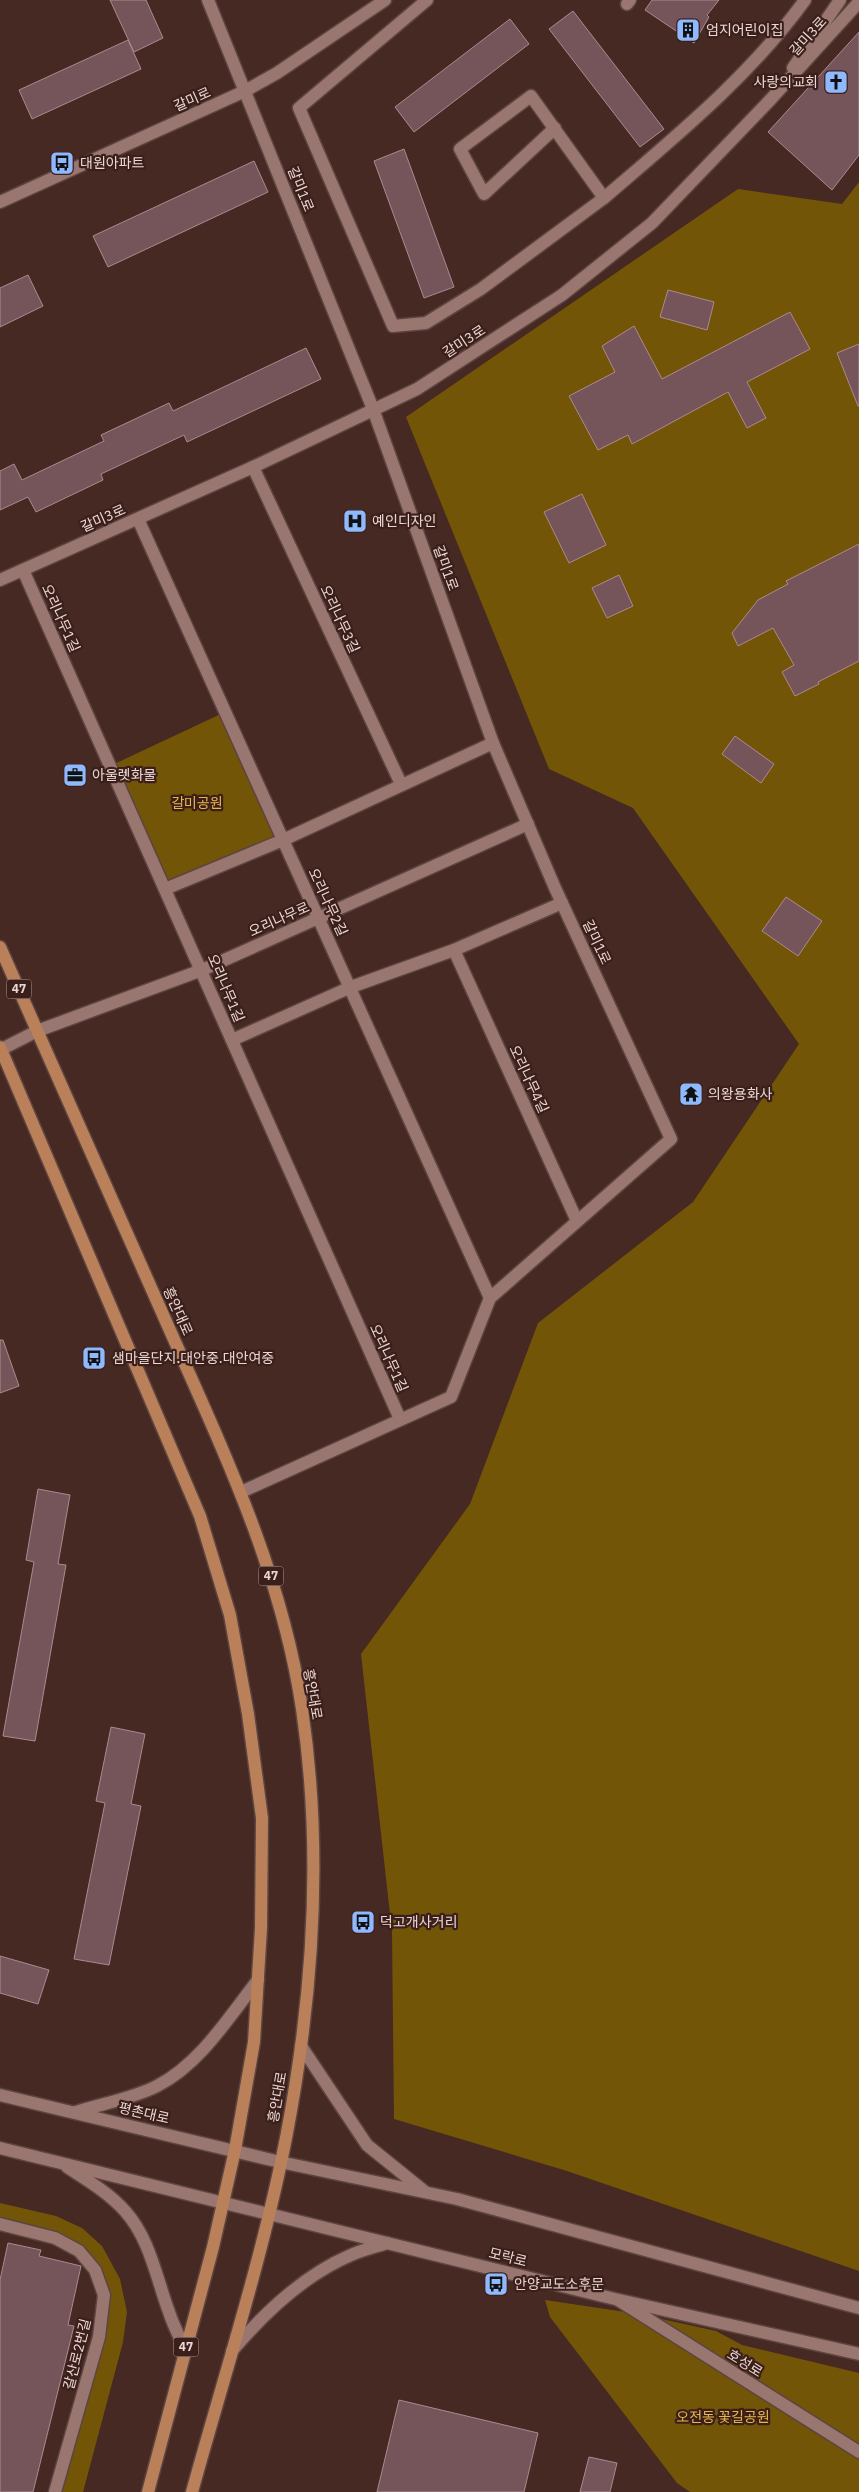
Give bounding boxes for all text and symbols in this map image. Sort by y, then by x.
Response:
street label: 갈미3로 [786,12,831,60]
building icon: 엄지어린이집 [675,17,701,43]
place label: 엄지어린이집 [706,21,783,39]
church icon: 사랑의교회 [823,69,849,95]
place label: 사랑의교회 [754,73,818,91]
street label: 갈미로 [171,83,213,115]
bus stop icon: 대원아파트 [49,150,75,176]
place label: 대원아파트 [80,154,145,172]
street label: 갈미1로 [284,164,318,214]
street label: 갈미3로 [439,321,489,361]
street label: 갈미3로 [78,500,128,536]
hospital icon: 예인디자인 [342,508,368,534]
place label: 예인디자인 [372,512,436,530]
street label: 갈미1로 [429,543,463,593]
street label: 오리나무1길 [38,581,84,655]
street label: 오리나무3길 [316,582,364,656]
office icon: 아울렛화물 [62,762,88,788]
place label: 아울렛화물 [92,766,157,784]
park label: 갈미공원 [171,794,223,812]
street label: 오리나무2길 [304,865,352,939]
street label: 오리나무로 [246,898,312,940]
street label: 갈미1로 [579,917,615,967]
street label: 오리나무1길 [203,951,249,1025]
road number: 47 [6,980,32,999]
street label: 오리나무4길 [505,1042,553,1116]
temple icon: 의왕용화사 [678,1081,704,1107]
place label: 의왕용화사 [708,1085,773,1103]
street label: 흥안대로 [159,1284,197,1338]
street label: 오리나무1길 [366,1321,412,1395]
bus stop icon: 샘마을단지.대안중.대안여중 [81,1345,107,1371]
place label: 샘마을단지.대안중.대안여중 [112,1349,274,1367]
road number: 47 [258,1566,284,1585]
street label: 흥안대로 [300,1667,326,1721]
bus stop icon: 덕고개사거리 [350,1909,376,1935]
place label: 덕고개사거리 [380,1913,457,1931]
street label: 흥안대로 [264,2070,290,2124]
street label: 평촌대로 [117,2098,171,2128]
street label: 모락로 [487,2244,529,2270]
bus stop icon: 안양교도소후문 [483,2271,509,2297]
place label: 안양교도소후문 [514,2275,604,2293]
street label: 갈산로2번길 [59,2316,95,2392]
road number: 47 [174,2338,198,2356]
street label: 호성로 [724,2345,766,2381]
park label: 오전동 꽃길공원 [676,2408,770,2426]

